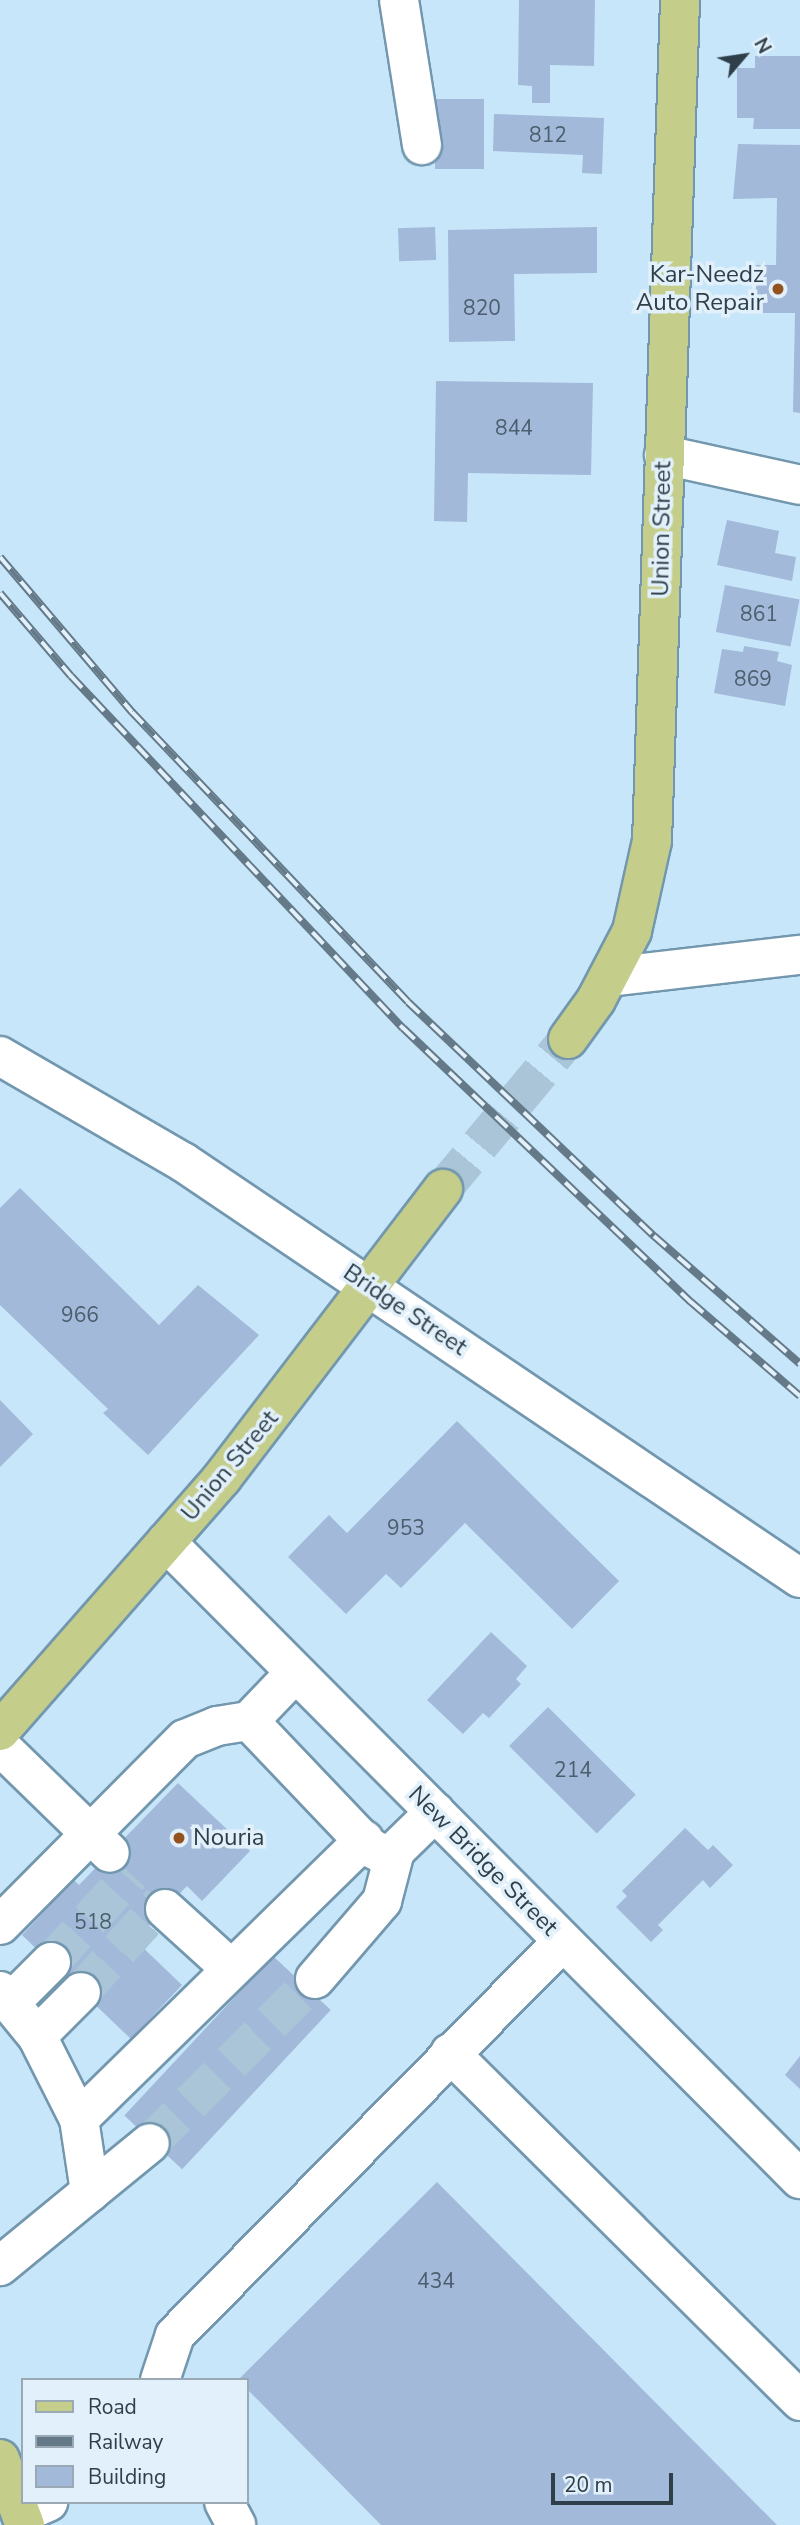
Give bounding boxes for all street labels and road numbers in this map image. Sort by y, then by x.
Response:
street label: Union Street [646,461,678,597]
street label: Bridge Street [338,1258,472,1362]
street label: Union Street [175,1405,285,1527]
street label: New Bridge Street [402,1780,564,1942]

